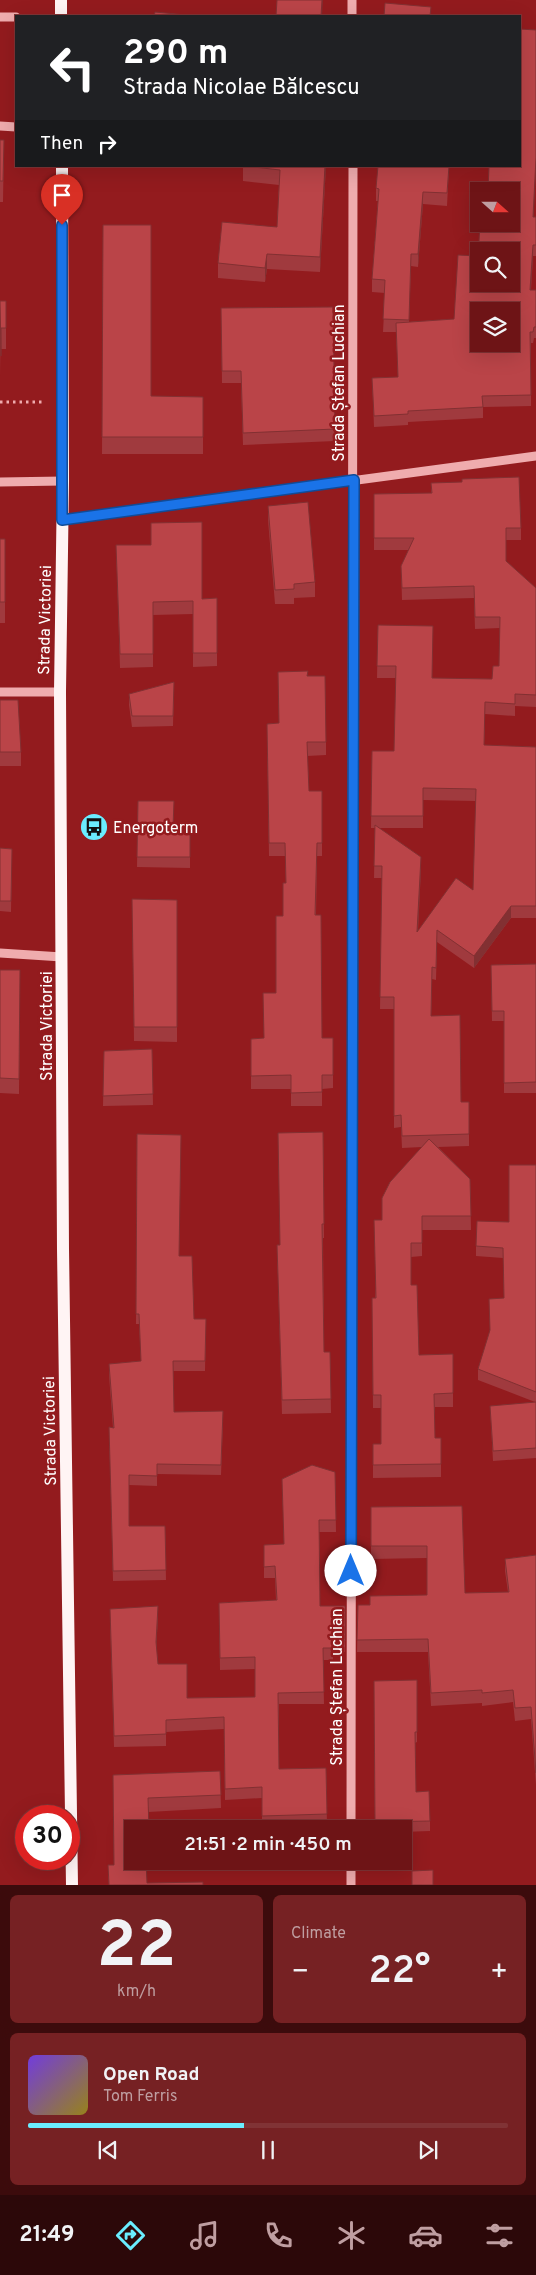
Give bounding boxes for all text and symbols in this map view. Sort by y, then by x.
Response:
text: 290 m [123,32,228,76]
icon: left [40,35,105,100]
text: Strada Nicolae Bălcescu [123,75,360,102]
icon: right [93,130,121,158]
text: Then [40,132,83,156]
pin [41,174,83,225]
icon: arrive [48,181,76,209]
north arrow [470,182,520,232]
map controls [470,182,520,352]
button: search [470,242,520,292]
button: layers [470,302,520,352]
street label: Strada Ștefan Luchian [330,304,350,462]
street label: Strada Victoriei [35,565,57,675]
bus stop icon: Energoterm [79,812,109,842]
place label: Energoterm [113,819,198,839]
street label: Strada Victoriei [38,971,58,1081]
street label: Strada Victoriei [40,1376,62,1486]
position arrow [324,1544,376,1596]
street label: Strada Ștefan Luchian [328,1608,348,1766]
speed limit sign: 30 [15,1805,80,1870]
text: 21:51 · 2 min · 450 m [184,1833,352,1857]
text: 22 [97,1908,176,1990]
text: Climate [291,1924,346,1944]
text: 22° [368,1948,431,1997]
text: − [291,1955,309,1991]
text: + [490,1955,508,1991]
text: km/h [117,1982,156,2002]
text: Open Road [103,2063,199,2087]
text: Tom Ferris [103,2087,177,2107]
icon: previous [94,2136,122,2164]
icon: pause [254,2136,282,2164]
icon: next [414,2136,442,2164]
icon: directions [113,2218,148,2253]
icon: music [187,2218,222,2253]
icon: phone [261,2218,296,2253]
icon: climate [334,2218,369,2253]
icon: car [408,2218,443,2253]
icon: filters [482,2218,517,2253]
text: 21:49 [19,2222,75,2249]

